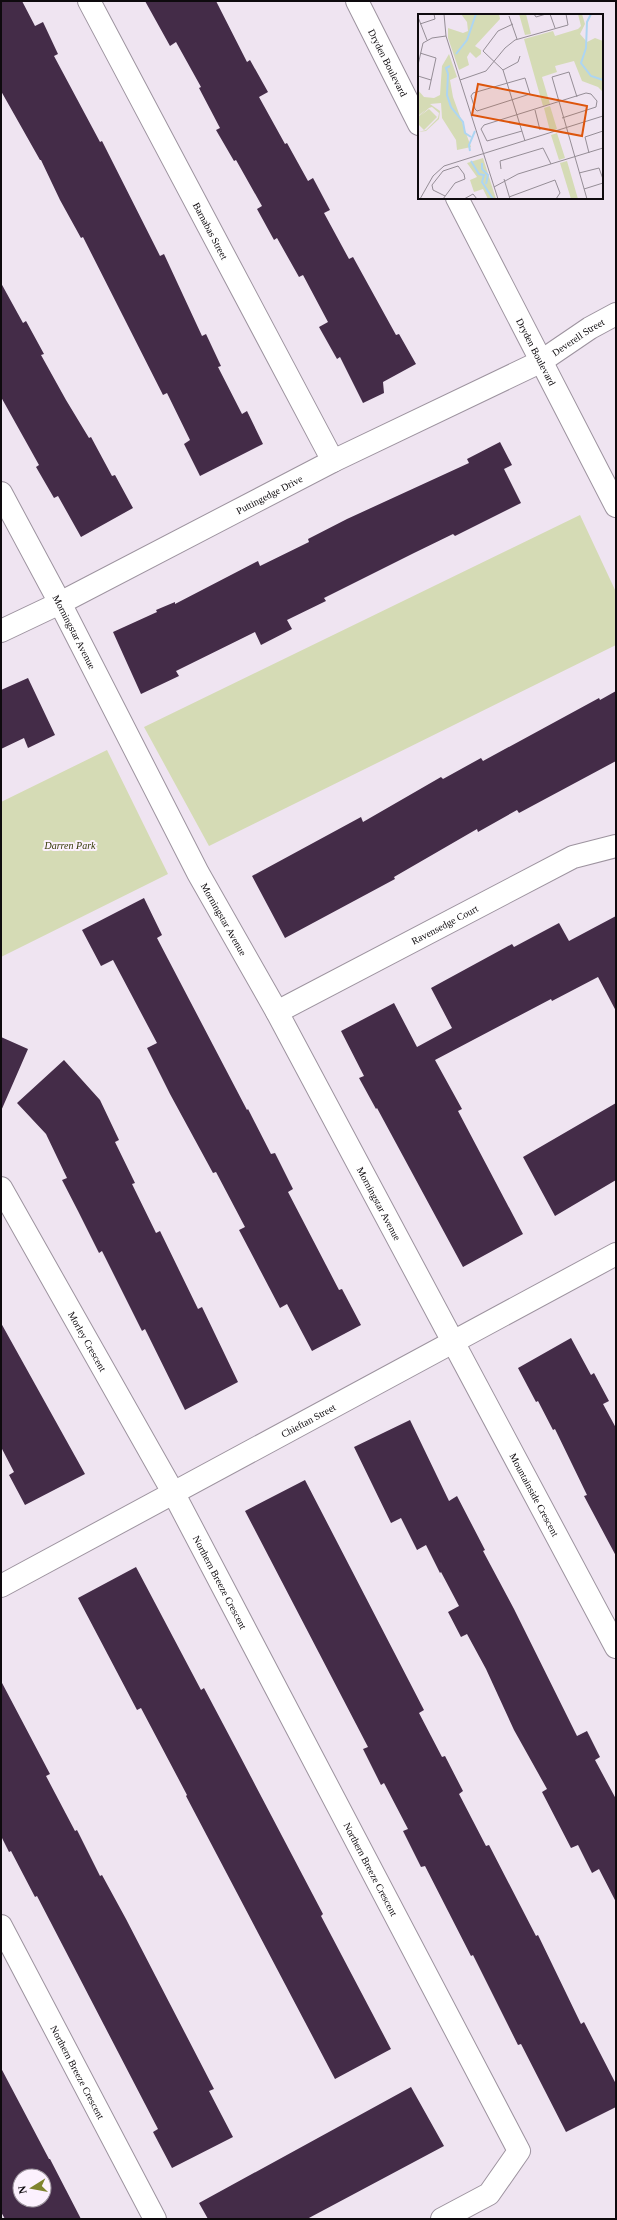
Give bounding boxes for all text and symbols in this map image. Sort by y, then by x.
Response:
inset map [418,14,603,199]
street label: Dryden Boulevard [366,27,409,98]
street label: Barnabas Street [191,200,230,262]
street label: Dryden Boulevard [514,316,558,387]
street label: Deverell Street [550,316,606,358]
street label: Puttingedge Drive [234,473,305,516]
street label: Morningstar Avenue [51,593,98,671]
park label: Darren Park [43,840,96,851]
street label: Morningstar Avenue [199,881,249,958]
street label: Ravensedge Court [409,903,480,947]
street label: Morningstar Avenue [355,1165,403,1243]
street label: Morley Crescent [66,1310,109,1374]
street label: Chieftan Street [279,1401,338,1440]
street label: Mountainside Crescent [508,1451,561,1538]
street label: Northern Breeze Crescent [191,1534,249,1631]
street label: Northern Breeze Crescent [341,1821,400,1918]
street label: Northern Breeze Crescent [48,2024,106,2121]
north arrow [12,2168,52,2208]
text: N [16,2185,29,2195]

